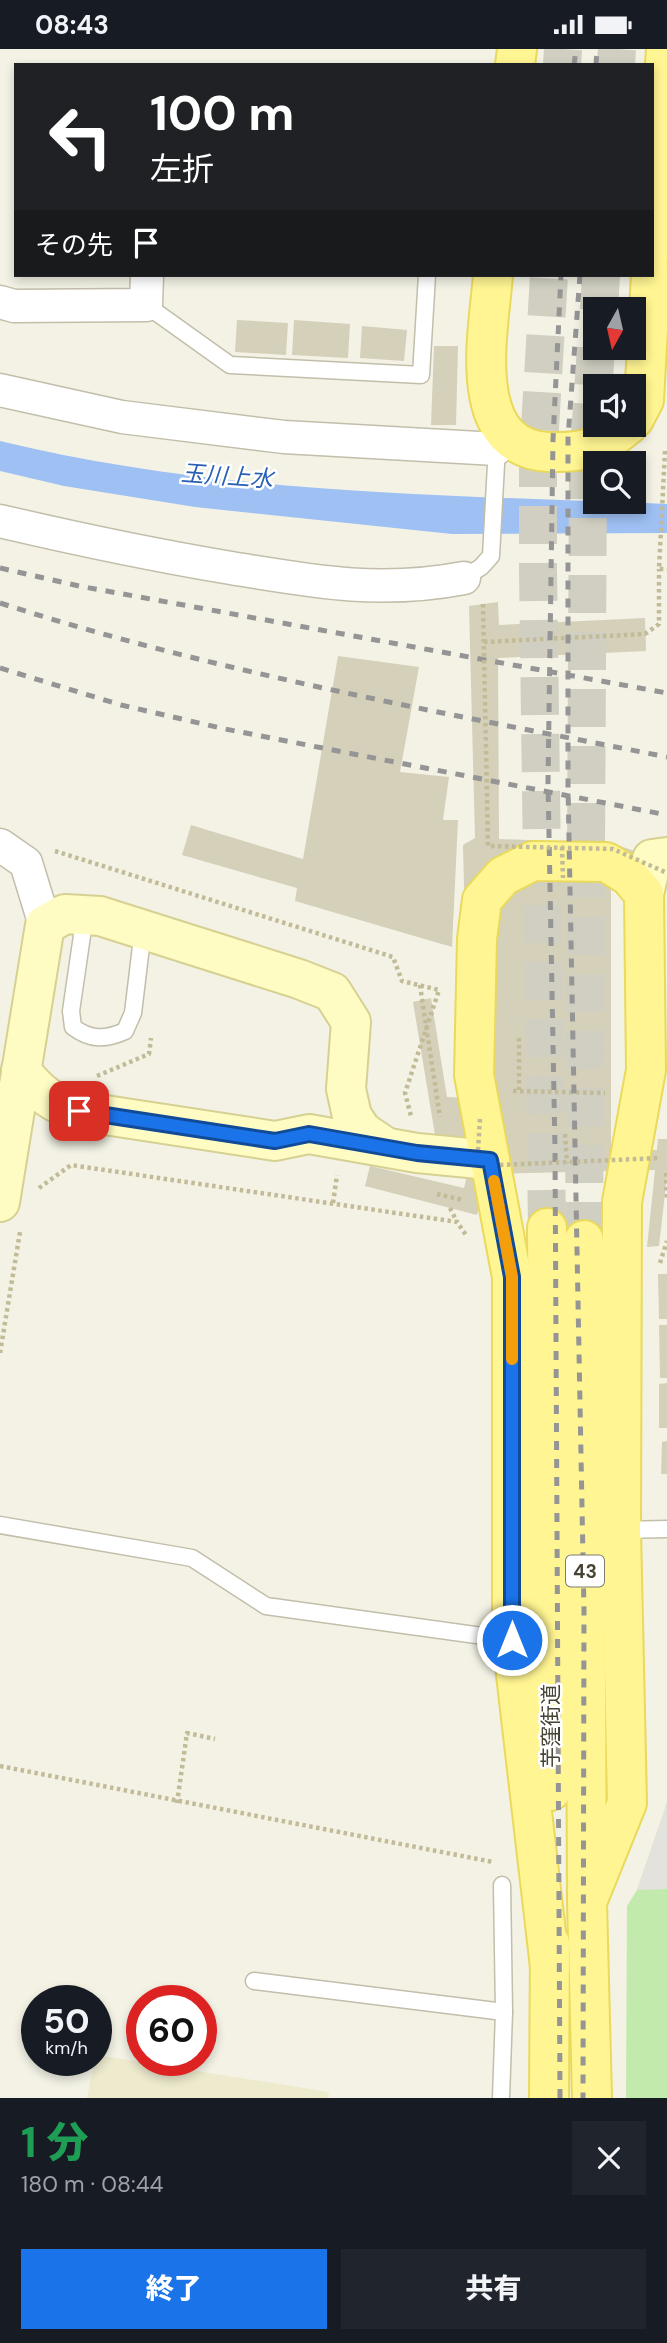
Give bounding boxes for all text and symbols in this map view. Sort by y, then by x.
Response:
text: 08:43 [35,8,109,42]
text: 100 m [150,81,294,145]
icon: left [35,91,126,182]
text: 左折 [150,148,214,190]
icon: arrive [127,224,165,262]
text: その先 [35,228,113,262]
north arrow [583,297,646,361]
map controls [583,297,646,514]
button: sound [583,374,646,437]
button: search [583,451,646,514]
water label: 玉川上水 [180,458,277,494]
pin [49,1081,109,1141]
icon: arrive [60,1092,98,1130]
road number: 43 [566,1555,604,1587]
position arrow [475,1603,549,1677]
street label: 芋窪街道 [537,1684,565,1768]
speed limit sign: 60 [126,1985,217,2076]
text: 50 [43,1998,90,2044]
text: km/h [45,2036,88,2060]
text: 1 分 [21,2115,88,2170]
button: close [572,2121,646,2195]
text: 180 m · 08:44 [21,2169,164,2199]
button: 終了 [21,2249,327,2329]
button: 共有 [341,2249,646,2329]

